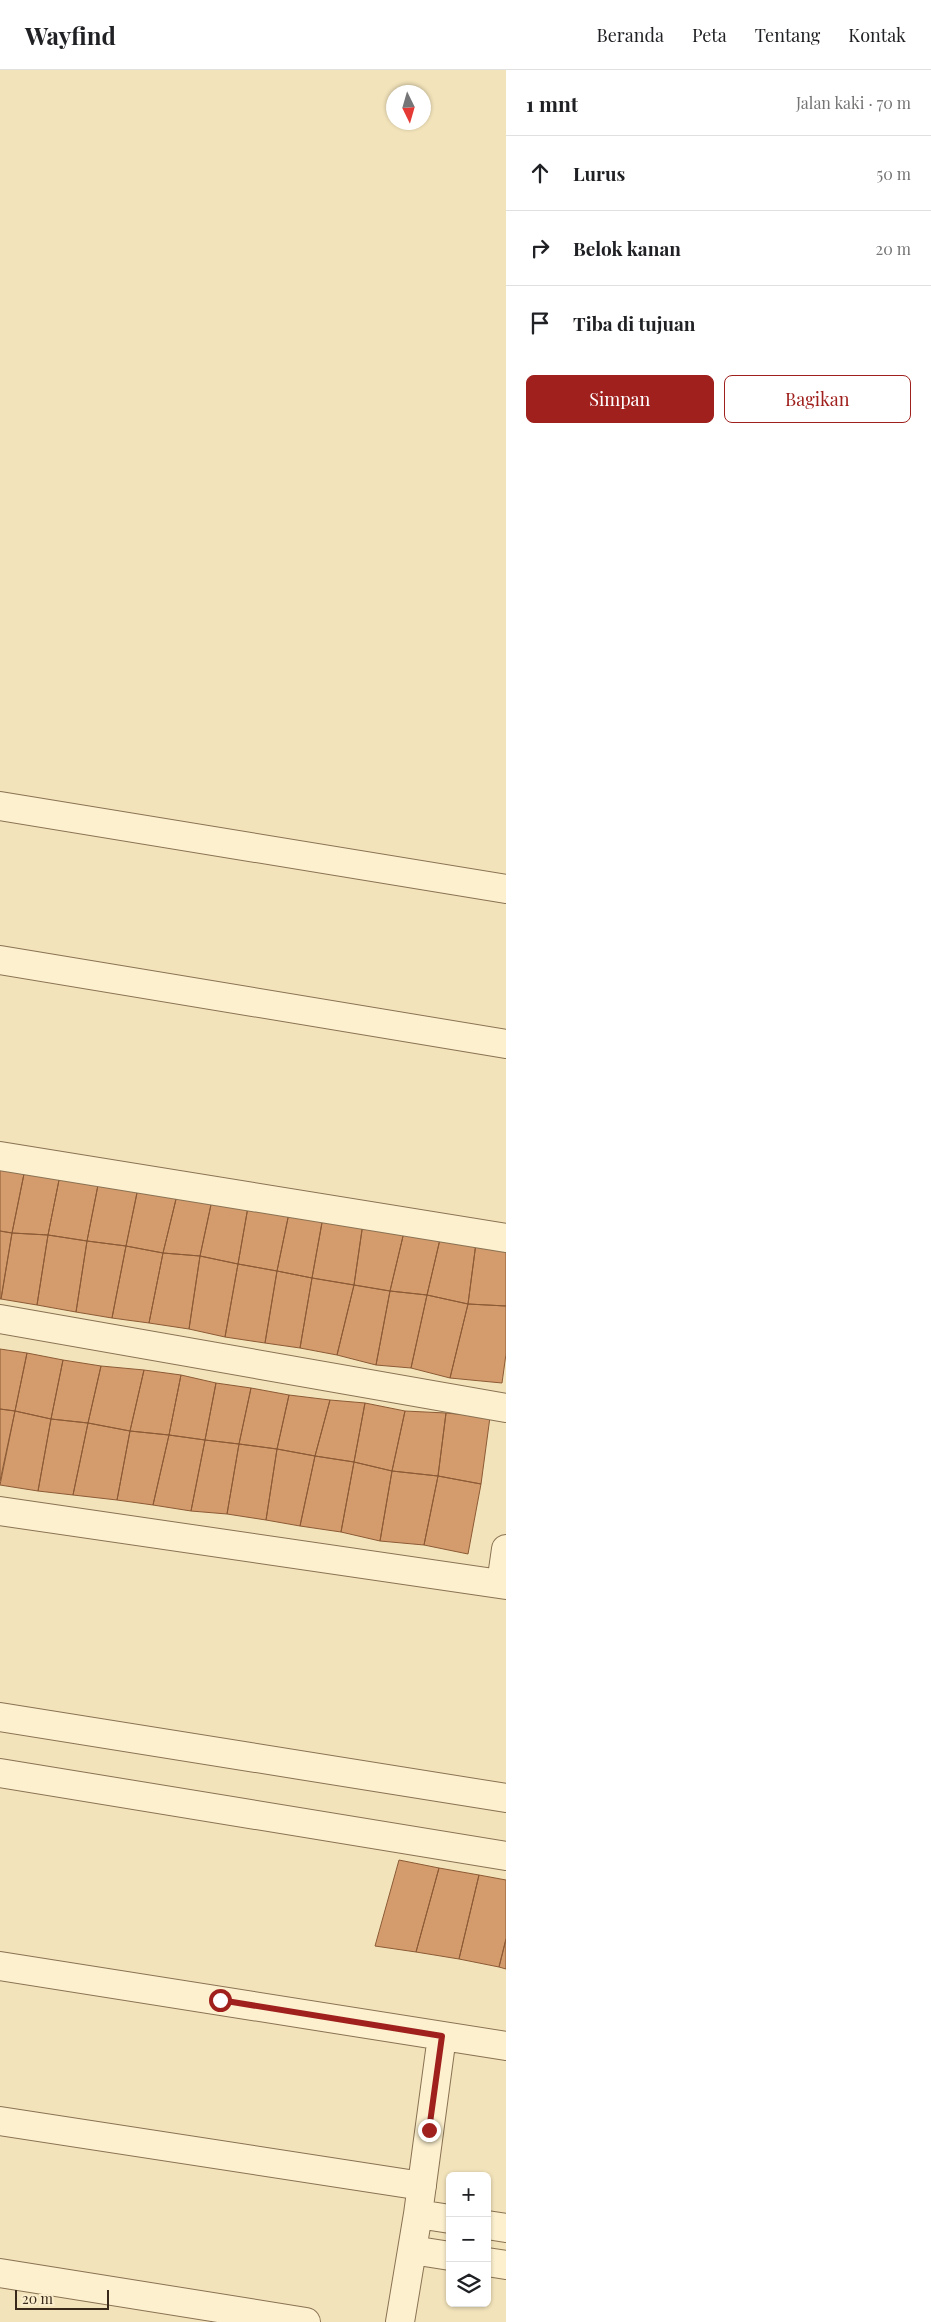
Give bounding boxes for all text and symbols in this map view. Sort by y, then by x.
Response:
text: Wayfind [25,19,116,51]
text: Beranda [596,23,664,47]
text: Peta [692,23,727,47]
text: Tentang [755,23,820,47]
text: Kontak [848,23,906,47]
north arrow [386,85,431,130]
text: 1 mnt [526,89,578,117]
text: Jalan kaki · 70 m [796,92,911,113]
icon: ahead [526,159,554,187]
text: Lurus [573,160,625,186]
text: 50 m [877,163,911,184]
icon: right [526,234,554,262]
text: Belok kanan [573,235,681,261]
text: 20 m [876,238,911,259]
icon: arrive [526,309,554,337]
text: Tiba di tujuan [573,310,695,336]
button: Simpan [526,375,714,423]
button: Bagikan [724,375,911,423]
route start [209,1989,232,2012]
route end [418,2119,441,2142]
map controls [446,2172,491,2307]
button: + [446,2172,491,2217]
button: − [446,2217,491,2262]
button: layers [446,2262,491,2307]
scale bar [15,2287,109,2310]
text: 20 m [22,2289,53,2308]

